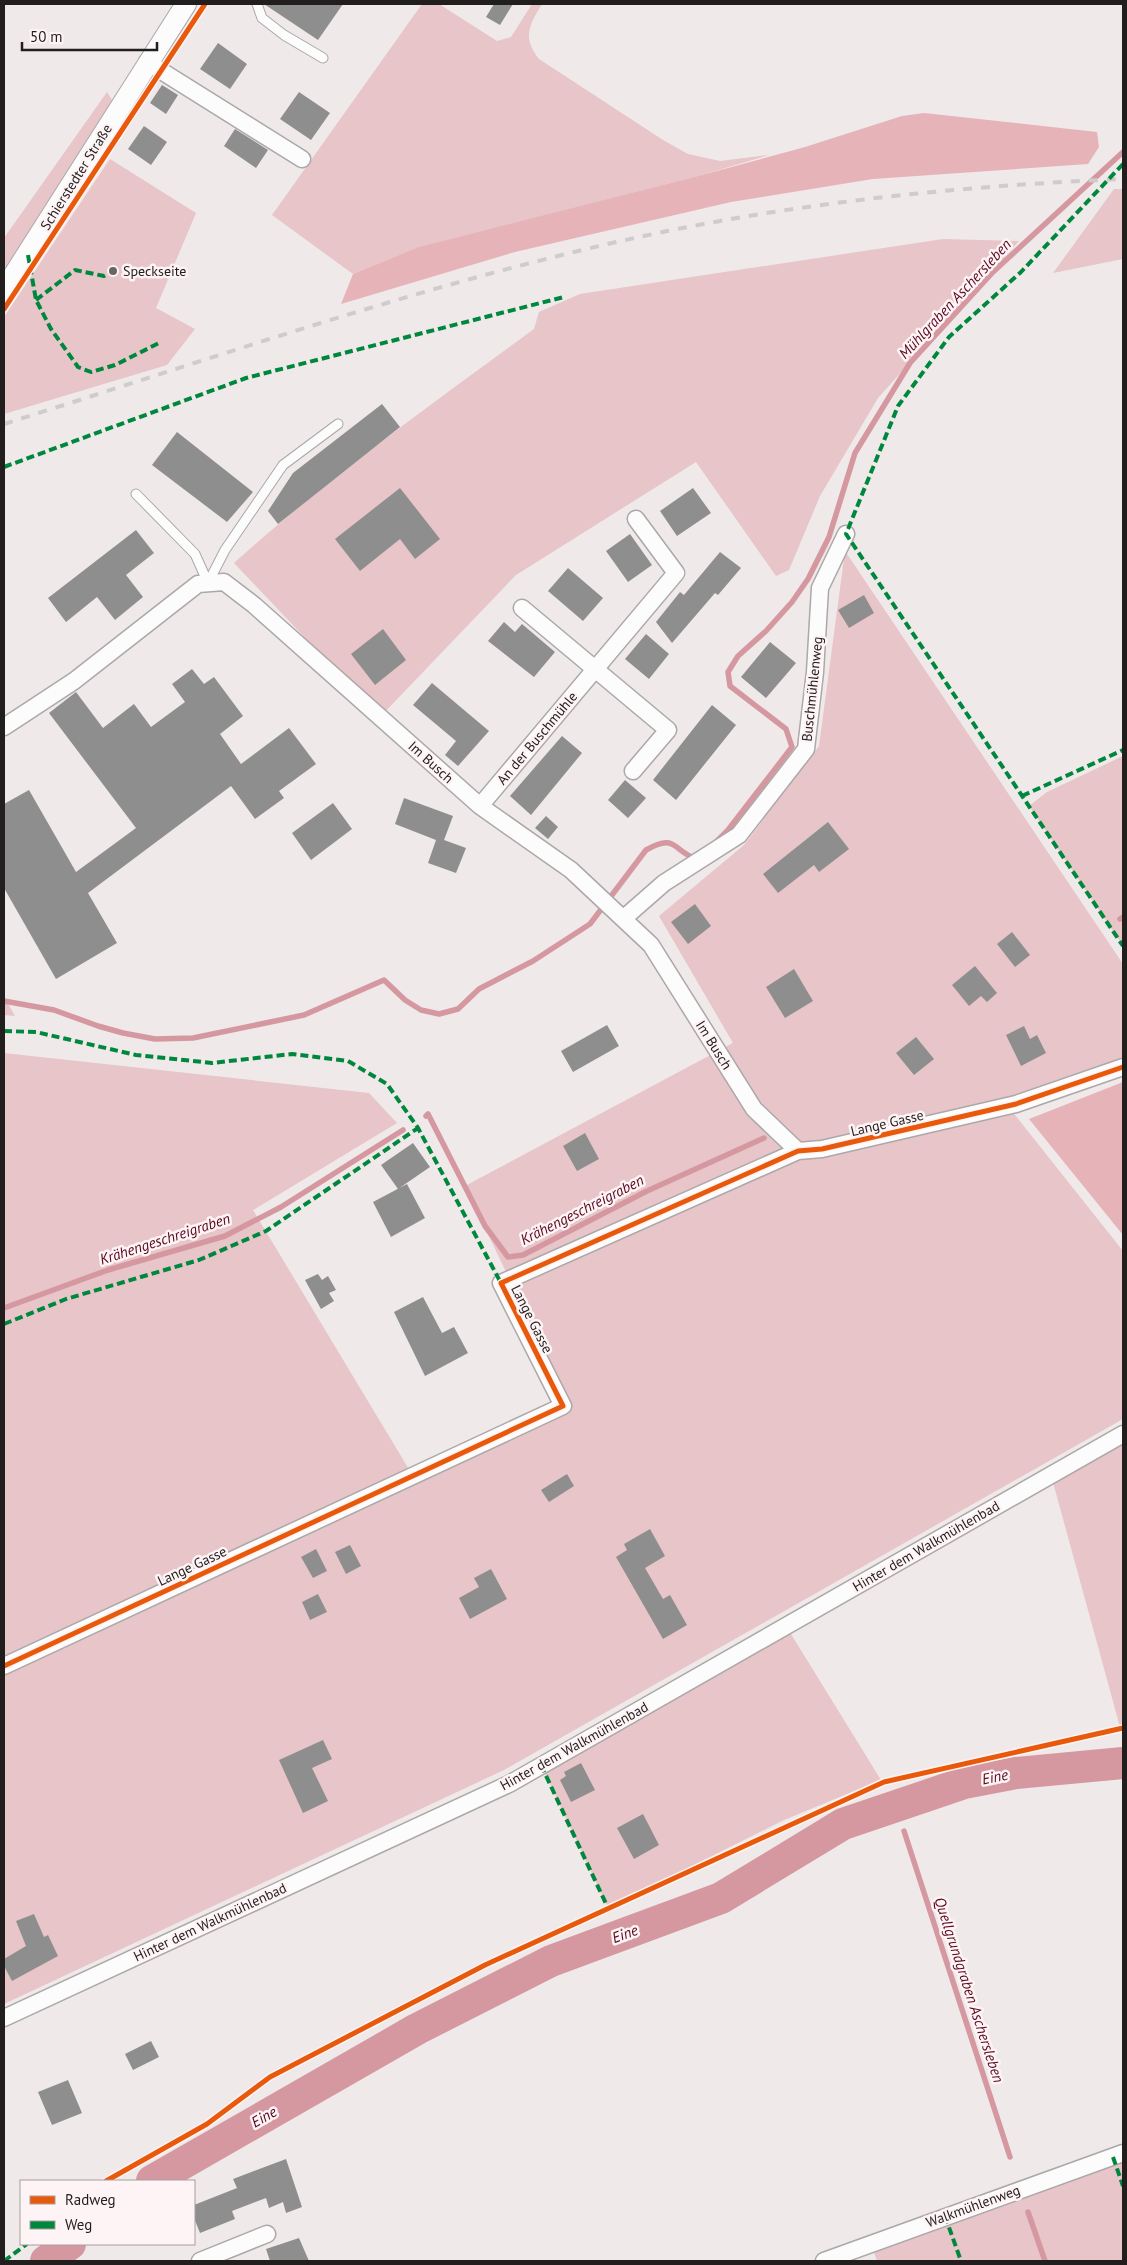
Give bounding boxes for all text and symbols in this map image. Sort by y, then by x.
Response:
scale bar [22,20,158,52]
text: 50 m [30,27,63,46]
street label: Schierstedter Straße [36,121,116,233]
water label: Mühlgraben Aschersleben [894,235,1015,362]
place label: Speckseite [123,262,186,280]
marker: Speckseite [107,265,119,277]
street label: Buschmühlenweg [798,636,826,742]
street label: An der Buschmühle [493,688,581,788]
street label: Im Busch [405,737,457,787]
street label: Im Busch [692,1017,736,1073]
street label: Lange Gasse [849,1106,925,1140]
water label: Krähengeschreigraben [517,1170,647,1249]
water label: Krähengeschreigraben [97,1208,233,1269]
street label: Lange Gasse [507,1282,557,1356]
street label: Hinter dem Walkmühlenbad [849,1497,1003,1595]
street label: Lange Gasse [155,1542,229,1590]
street label: Hinter dem Walkmühlenbad [497,1698,651,1794]
water label: Eine [980,1765,1010,1788]
street label: Hinter dem Walkmühlenbad [131,1879,289,1965]
water label: Quellgrundgraben Aschersleben [930,1895,1009,2085]
water label: Eine [609,1920,640,1947]
water label: Eine [248,2102,280,2131]
legend [20,2180,195,2245]
street label: Walkmühlenweg [923,2181,1023,2231]
text: Radweg [65,2190,116,2209]
text: Weg [65,2215,92,2234]

